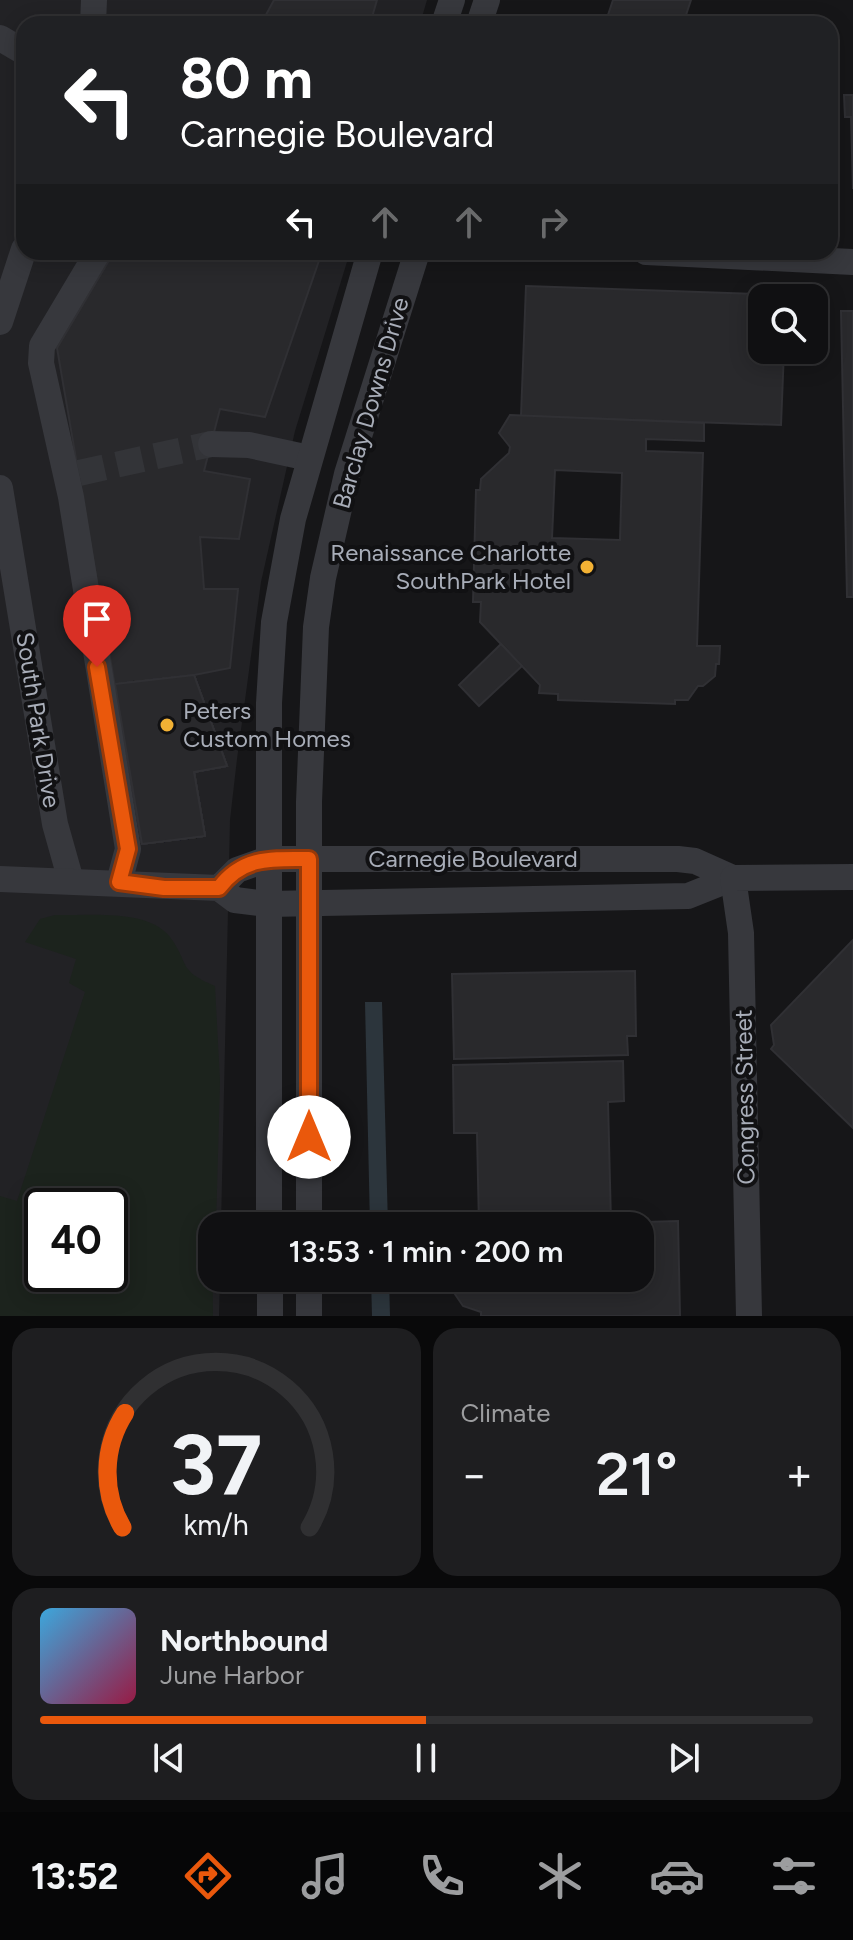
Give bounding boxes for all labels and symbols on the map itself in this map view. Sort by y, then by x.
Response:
street label: Barclay Downs Drive [326,294,415,512]
place label: Renaissance Charlotte SouthPark Hotel [330,538,571,595]
marker: Renaissance Charlotte SouthPark Hotel [578,558,596,576]
pin [63,585,131,667]
street label: South Park Drive [10,630,67,810]
place label: Peters Custom Homes [183,696,351,753]
marker: Peters Custom Homes [158,716,176,734]
street label: Carnegie Boulevard [368,844,578,873]
street label: Congress Street [728,1009,761,1185]
position arrow [267,1095,351,1179]
speed limit sign: 40 [24,1188,128,1292]

